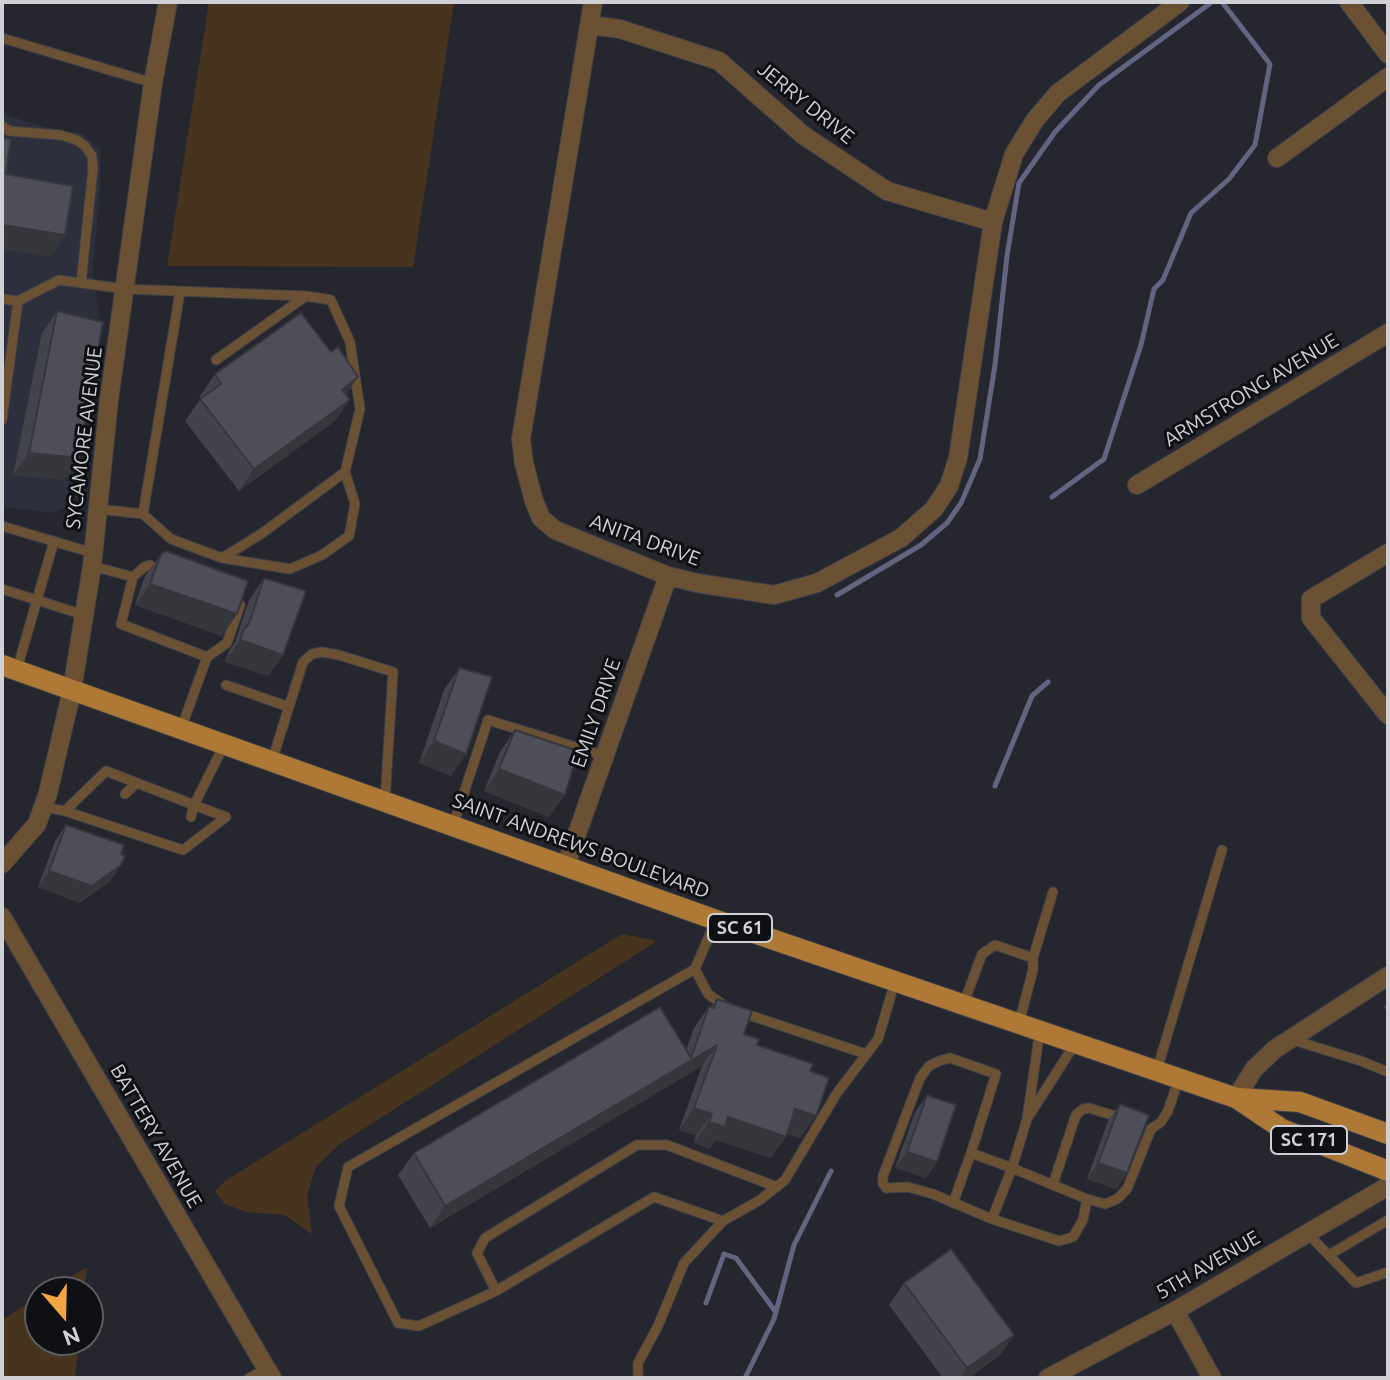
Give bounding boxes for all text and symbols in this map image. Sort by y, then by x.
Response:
street label: JERRY DRIVE [753,57,859,149]
street label: ARMSTRONG AVENUE [1159,328,1343,452]
street label: SYCAMORE AVENUE [61,346,107,530]
street label: ANITA DRIVE [587,509,703,571]
street label: EMILY DRIVE [566,655,626,771]
street label: SAINT ANDREWS BOULEVARD [449,788,713,904]
road number: SC 61 [708,914,772,942]
street label: BATTERY AVENUE [105,1060,207,1212]
road number: SC 171 [1271,1126,1347,1154]
street label: 5TH AVENUE [1152,1226,1264,1304]
north arrow [24,1276,104,1356]
text: N [60,1323,84,1352]

